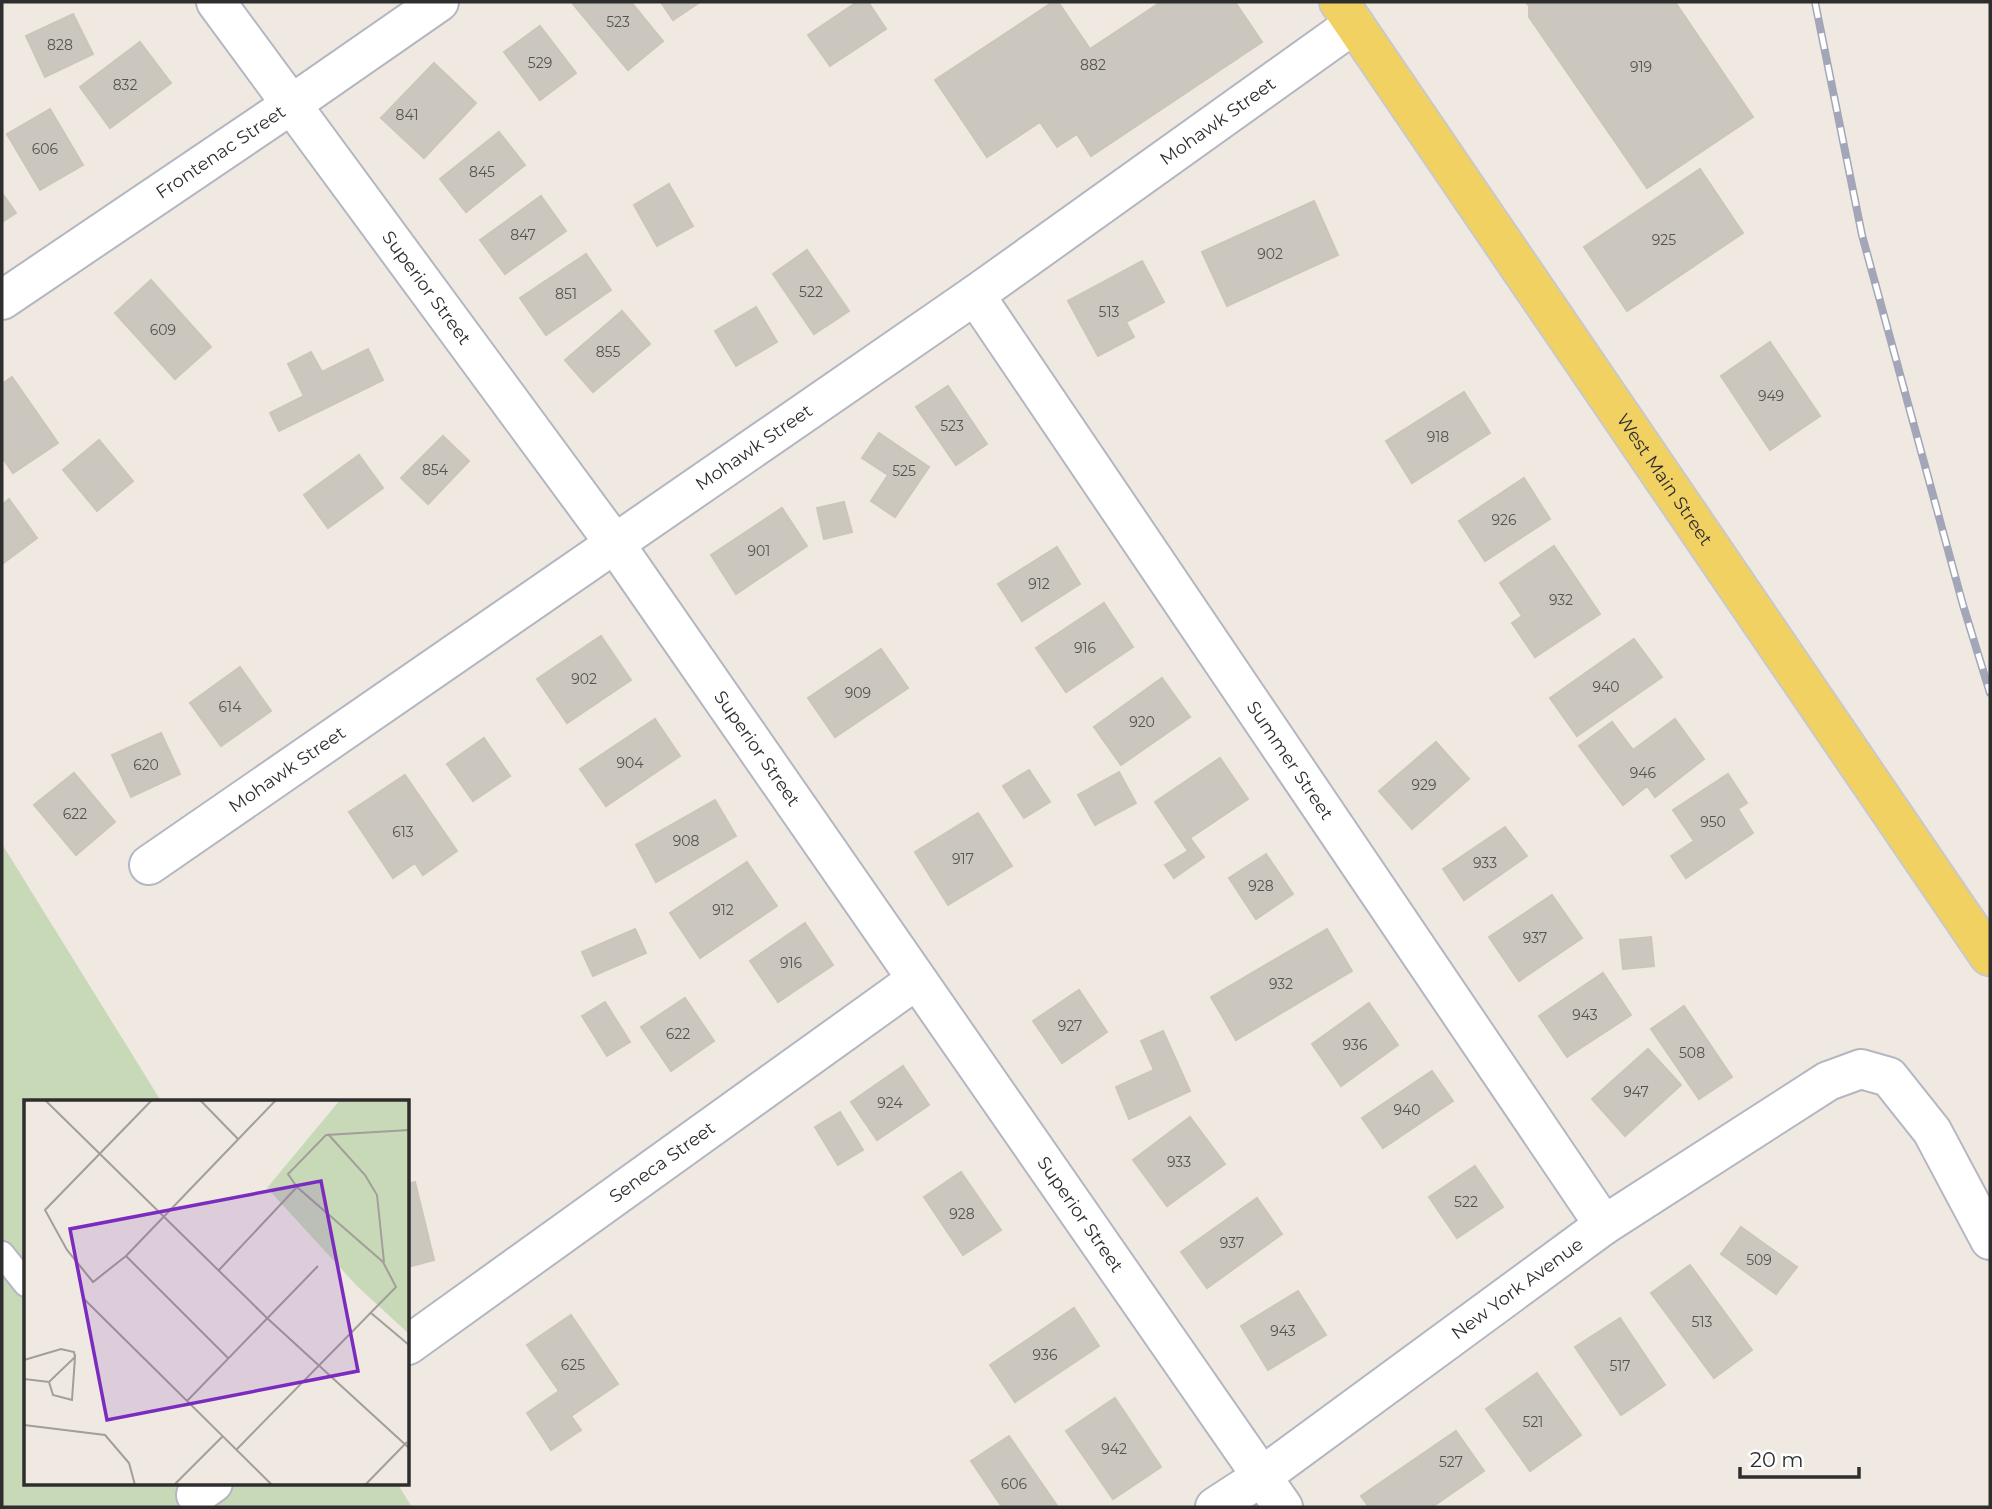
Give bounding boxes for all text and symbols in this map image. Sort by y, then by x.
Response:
house number: 523 [606,13,630,31]
house number: 828 [47,36,73,54]
house number: 529 [528,54,552,72]
house number: 882 [1080,56,1106,74]
house number: 919 [1630,58,1652,76]
street label: Mohawk Street [1156,73,1280,170]
house number: 832 [113,76,137,94]
street label: Frontenac Street [152,101,290,204]
house number: 841 [396,106,418,124]
house number: 606 [32,140,59,158]
house number: 845 [469,163,495,181]
house number: 847 [510,226,536,244]
street label: Superior Street [377,227,476,349]
house number: 925 [1652,231,1676,249]
house number: 902 [1257,245,1283,263]
house number: 522 [799,283,823,301]
house number: 851 [555,285,577,303]
house number: 513 [1099,303,1120,321]
house number: 609 [150,321,176,339]
house number: 855 [596,343,620,361]
house number: 949 [1758,387,1784,405]
street label: Mohawk Street [691,400,817,495]
street label: West Main Street [1612,410,1717,550]
house number: 523 [940,417,964,435]
house number: 918 [1427,428,1449,446]
house number: 854 [422,461,449,479]
house number: 525 [892,462,916,480]
house number: 926 [1492,511,1517,529]
house number: 901 [748,542,770,560]
house number: 912 [1028,575,1050,593]
house number: 932 [1549,591,1573,609]
house number: 916 [1074,639,1097,657]
house number: 902 [571,670,597,688]
house number: 940 [1592,678,1620,696]
house number: 909 [845,684,871,702]
street label: Superior Street [709,686,805,811]
street label: Summer Street [1242,697,1338,824]
house number: 614 [219,698,242,716]
house number: 920 [1129,713,1155,731]
street label: Mohawk Street [225,722,350,818]
house number: 904 [616,754,644,772]
house number: 620 [133,756,159,774]
house number: 946 [1630,764,1657,782]
house number: 929 [1411,776,1437,794]
house number: 622 [63,805,87,823]
house number: 950 [1700,813,1726,831]
house number: 613 [392,823,414,841]
house number: 908 [673,832,699,850]
house number: 917 [952,850,974,868]
house number: 933 [1473,854,1497,872]
house number: 928 [1248,877,1274,895]
house number: 912 [712,901,734,919]
house number: 937 [1523,929,1547,947]
house number: 916 [780,954,803,972]
house number: 932 [1269,975,1293,993]
house number: 943 [1572,1006,1598,1024]
house number: 927 [1058,1017,1082,1035]
house number: 622 [666,1025,690,1043]
house number: 936 [1343,1036,1368,1054]
house number: 508 [1679,1044,1705,1062]
house number: 947 [1623,1083,1649,1101]
house number: 924 [877,1094,903,1112]
inset map [24,1100,410,1484]
house number: 940 [1393,1101,1421,1119]
street label: Seneca Street [605,1117,719,1208]
street label: Superior Street [1032,1152,1128,1277]
house number: 933 [1167,1153,1191,1171]
house number: 522 [1454,1193,1478,1211]
house number: 928 [949,1205,975,1223]
street label: New York Avenue [1447,1233,1588,1344]
house number: 937 [1220,1234,1244,1252]
house number: 509 [1746,1251,1772,1269]
house number: 513 [1692,1313,1713,1331]
house number: 943 [1270,1322,1296,1340]
house number: 936 [1033,1346,1058,1364]
house number: 625 [561,1356,585,1374]
house number: 517 [1609,1357,1631,1375]
house number: 521 [1523,1413,1543,1431]
scale bar [1740,1436,1859,1480]
house number: 942 [1101,1440,1127,1458]
text: 20 m [1750,1447,1804,1472]
house number: 527 [1439,1453,1463,1471]
house number: 606 [1001,1475,1028,1493]

